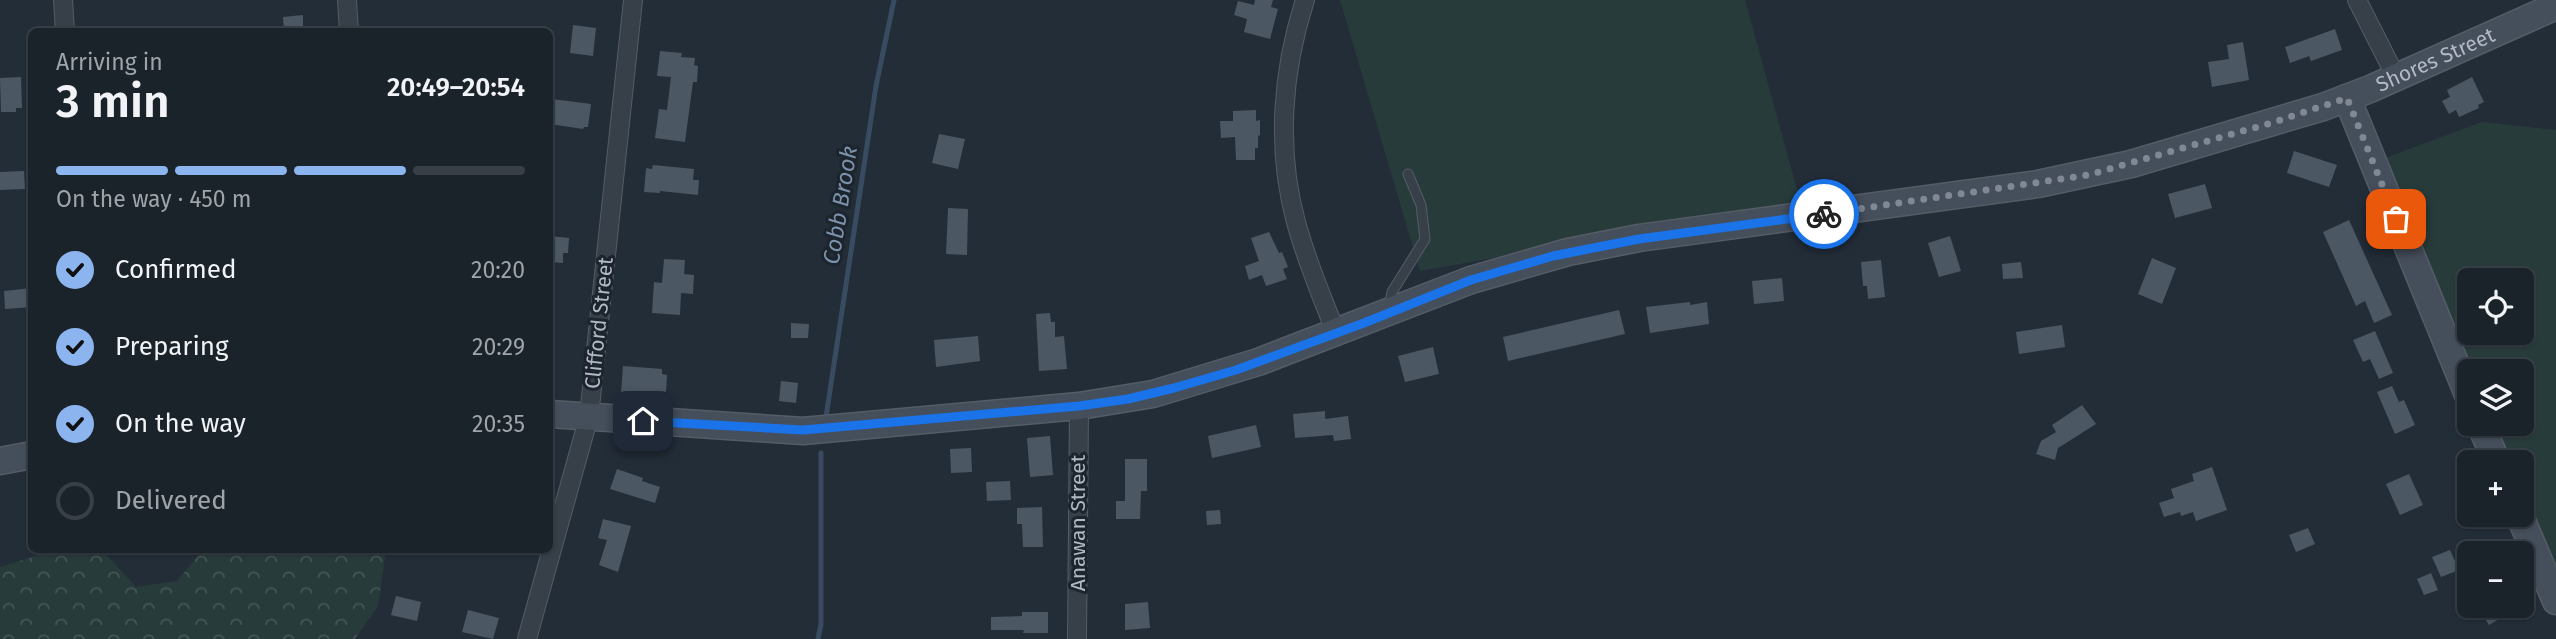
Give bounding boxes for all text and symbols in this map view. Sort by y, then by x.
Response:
street label: Shores Street [2372,22,2499,98]
text: Arriving in [56,48,163,76]
text: 20:49–20:54 [387,72,525,103]
text: 3 min [56,74,170,129]
water label: Cobb Brook [817,144,863,266]
courier [1789,179,1859,249]
text: On the way · 450 m [56,185,251,213]
pin [2366,189,2426,249]
icon: bike [1805,195,1843,233]
icon: bag [2377,200,2415,238]
icon: check [56,251,94,289]
text: Confirmed [115,254,236,285]
street label: Clifford Street [579,255,619,390]
text: 20:20 [471,256,525,284]
map controls [2457,268,2534,618]
button: locate [2457,268,2534,345]
icon: check [56,328,94,366]
text: Preparing [115,331,228,362]
text: 20:29 [472,333,525,361]
button: layers [2457,359,2534,436]
pin [613,391,673,451]
icon: home [624,402,662,440]
icon: check [56,405,94,443]
text: On the way [115,408,246,439]
text: 20:35 [472,410,525,438]
button: + [2457,450,2534,527]
street label: Anawan Street [1065,454,1091,591]
text: Delivered [115,485,227,516]
button: − [2457,541,2534,618]

